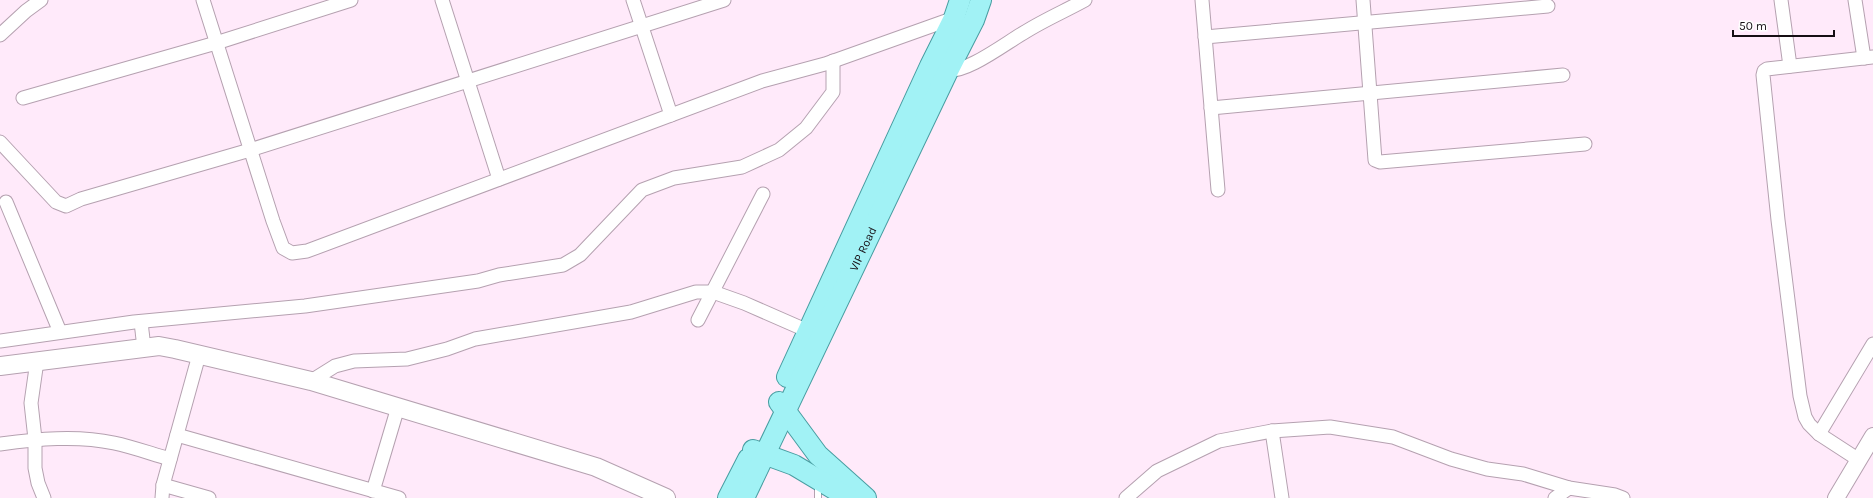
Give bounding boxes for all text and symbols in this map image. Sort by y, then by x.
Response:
scale bar [1733,12,1834,38]
text: 50 m [1739,19,1767,33]
street label: VIP Road [846,225,879,273]

